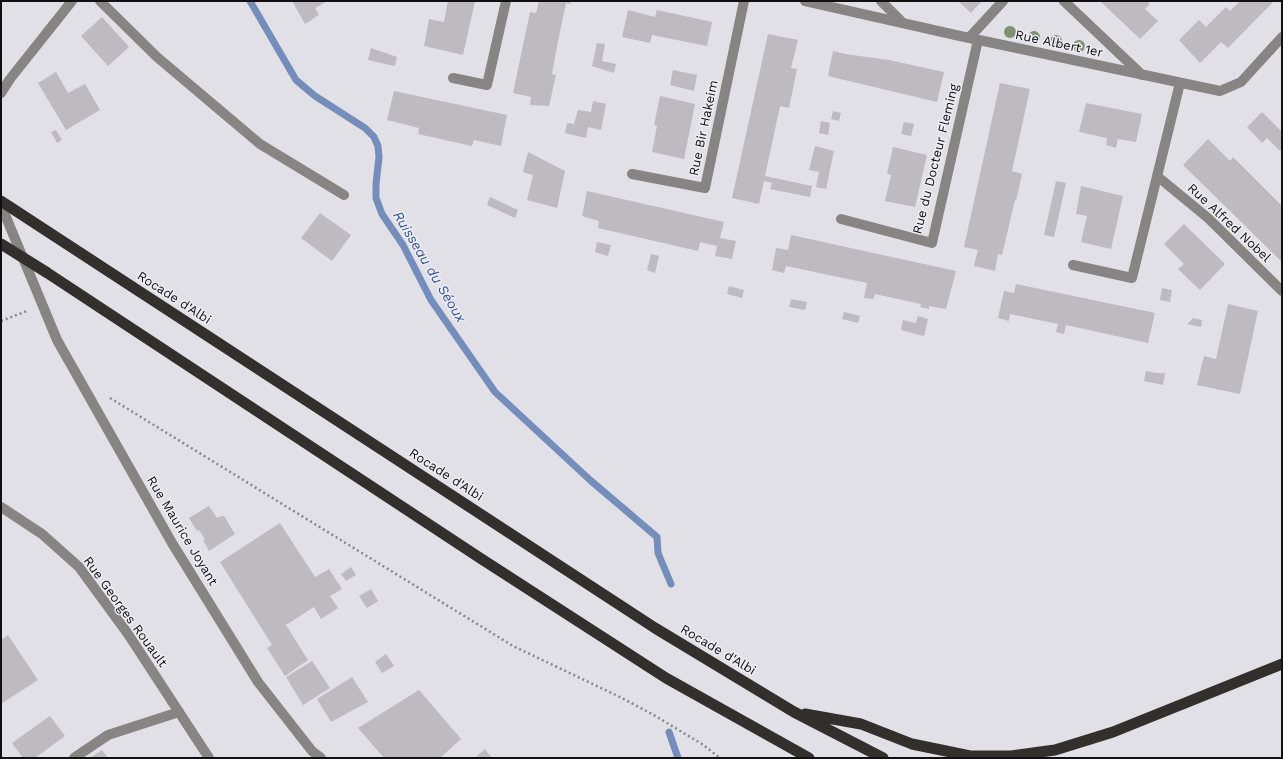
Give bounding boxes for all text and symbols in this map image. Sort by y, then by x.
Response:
street label: Rue Albert 1er [1014,27,1104,61]
street label: Rue Bir Hakeim [686,79,722,177]
street label: Rue du Docteur Fleming [910,82,962,236]
street label: Rue Alfred Nobel [1184,180,1274,266]
water label: Ruisseau du Séoux [389,208,469,326]
street label: Rocade d'Albi [134,268,214,328]
street label: Rocade d'Albi [406,445,486,505]
street label: Rue Maurice Joyant [143,473,221,589]
street label: Rue Georges Rouault [80,554,170,670]
street label: Rocade d'Albi [678,621,758,679]

